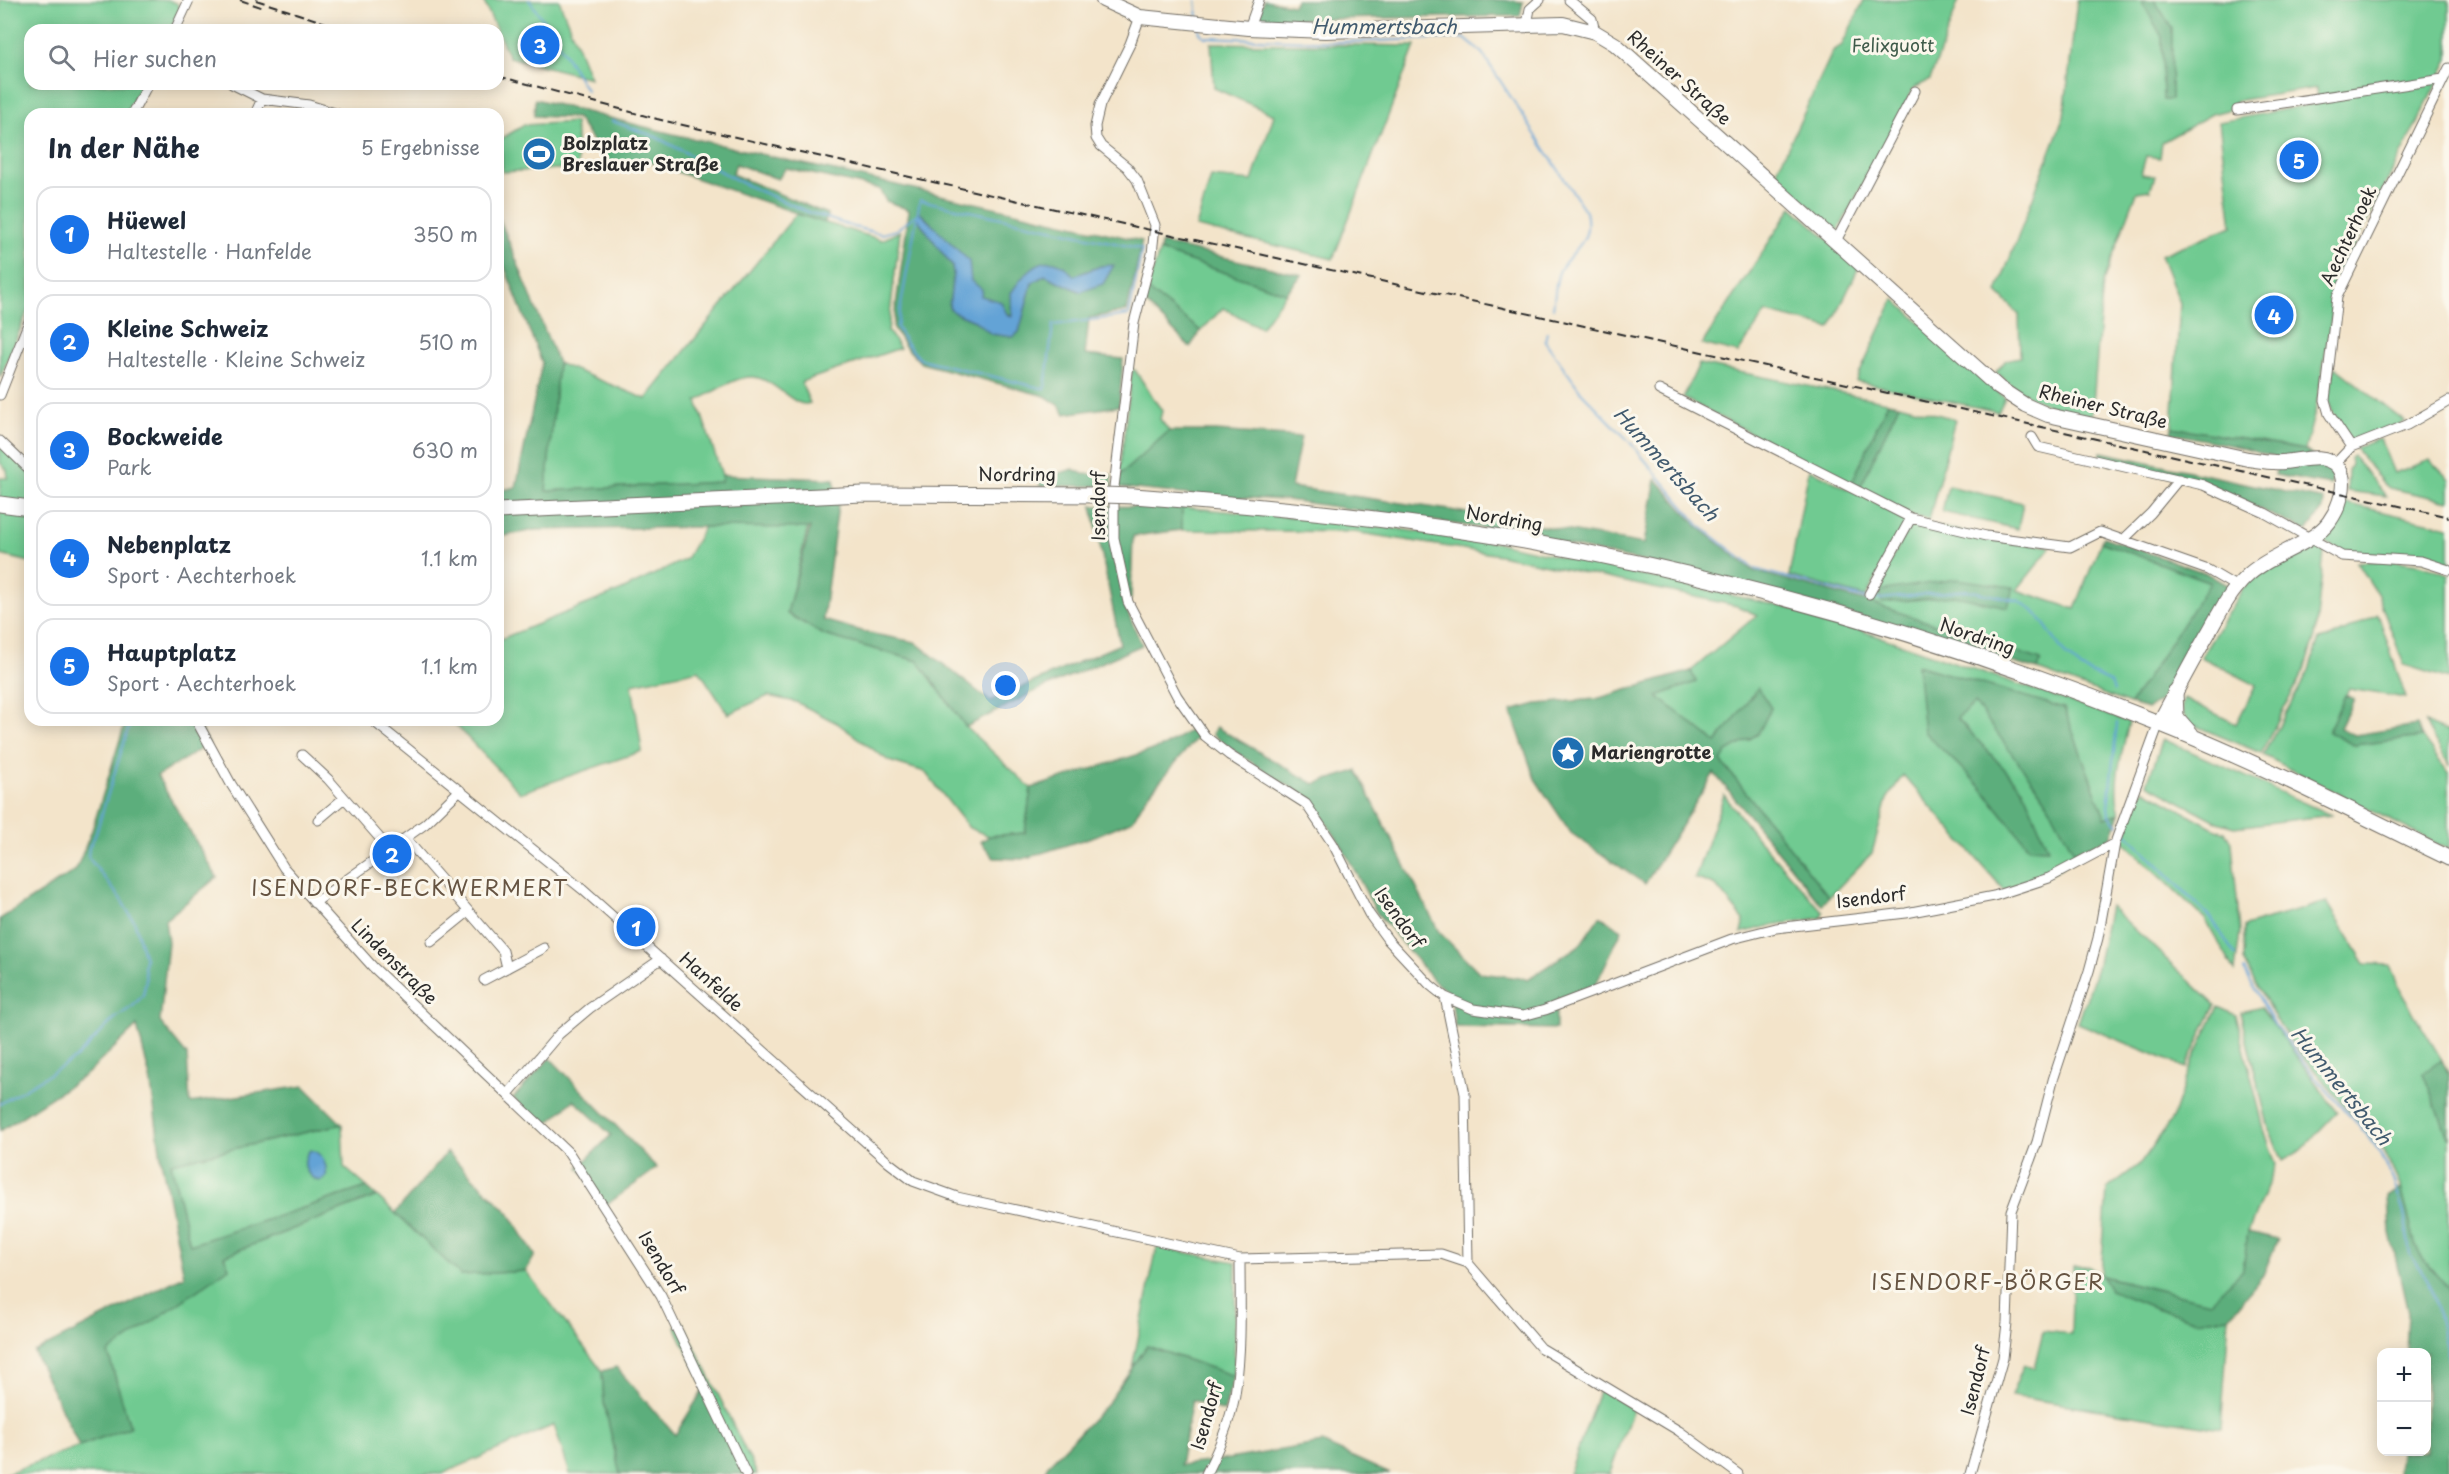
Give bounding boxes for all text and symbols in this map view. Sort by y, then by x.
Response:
water label: Hummertsbach [1311,11,1457,41]
pin: 3 [520,22,560,68]
street label: Rheiner Straße [1622,23,1738,131]
search box [24,24,504,90]
park label: Felixguott [1852,31,1934,58]
icon: search [45,41,78,74]
text: Hier suchen [93,41,217,74]
text: In der Nähe [48,128,200,167]
place label: Bolzplatz Breslauer Straße [562,129,719,177]
text: 5 Ergebnisse [361,132,480,162]
sports icon: Bolzplatz Breslauer Straße [521,136,557,172]
pin: 5 [2280,138,2318,182]
street label: Aechterhoek [2313,181,2383,290]
text: Hüewel [107,203,186,236]
text: 1 [65,219,74,249]
text: 350 m [413,219,478,249]
text: Haltestelle · Hanfelde [107,236,312,266]
pin: 4 [2254,292,2294,338]
text: Kleine Schweiz [107,311,269,344]
text: 2 [62,327,77,357]
text: 510 m [418,327,478,357]
text: Haltestelle · Kleine Schweiz [107,344,365,374]
street label: Rheiner Straße [2036,377,2170,435]
water label: Hummertsbach [1607,399,1727,528]
text: Bockweide [107,419,223,452]
text: 3 [63,435,76,465]
text: 630 m [412,435,478,465]
text: Park [107,452,152,482]
street label: Nordring [978,460,1056,487]
street label: Isendorf [1084,469,1111,541]
street label: Nordring [1464,497,1545,538]
text: Nebenplatz [107,527,231,560]
text: 4 [63,543,76,573]
text: 1.1 km [421,543,478,573]
text: Sport · Aechterhoek [107,560,296,590]
street label: Nordring [1936,610,2019,661]
text: Hauptplatz [107,635,236,668]
text: 5 [63,651,76,681]
text: 1.1 km [421,651,478,681]
text: Sport · Aechterhoek [107,668,296,698]
your location [991,671,1020,700]
place icon: Mariengrotte [1550,735,1586,771]
place label: Mariengrotte [1591,738,1712,765]
pin: 2 [372,832,412,876]
district label: ISENDORF-BECKWERMERT [251,871,569,903]
street label: Isendorf [1834,879,1909,914]
street label: Isendorf [1369,881,1433,955]
pin: 1 [616,904,656,950]
street label: Lindenstraße [346,912,444,1010]
street label: Hanfelde [674,945,750,1017]
water label: Hummertsbach [2284,1019,2399,1152]
street label: Isendorf [633,1225,693,1301]
district label: ISENDORF-BÖRGER [1871,1265,2105,1297]
street label: Isendorf [1953,1341,1997,1418]
map controls [2377,1348,2431,1456]
button: + [2377,1348,2431,1402]
street label: Isendorf [1183,1376,1229,1453]
button: − [2377,1402,2431,1456]

